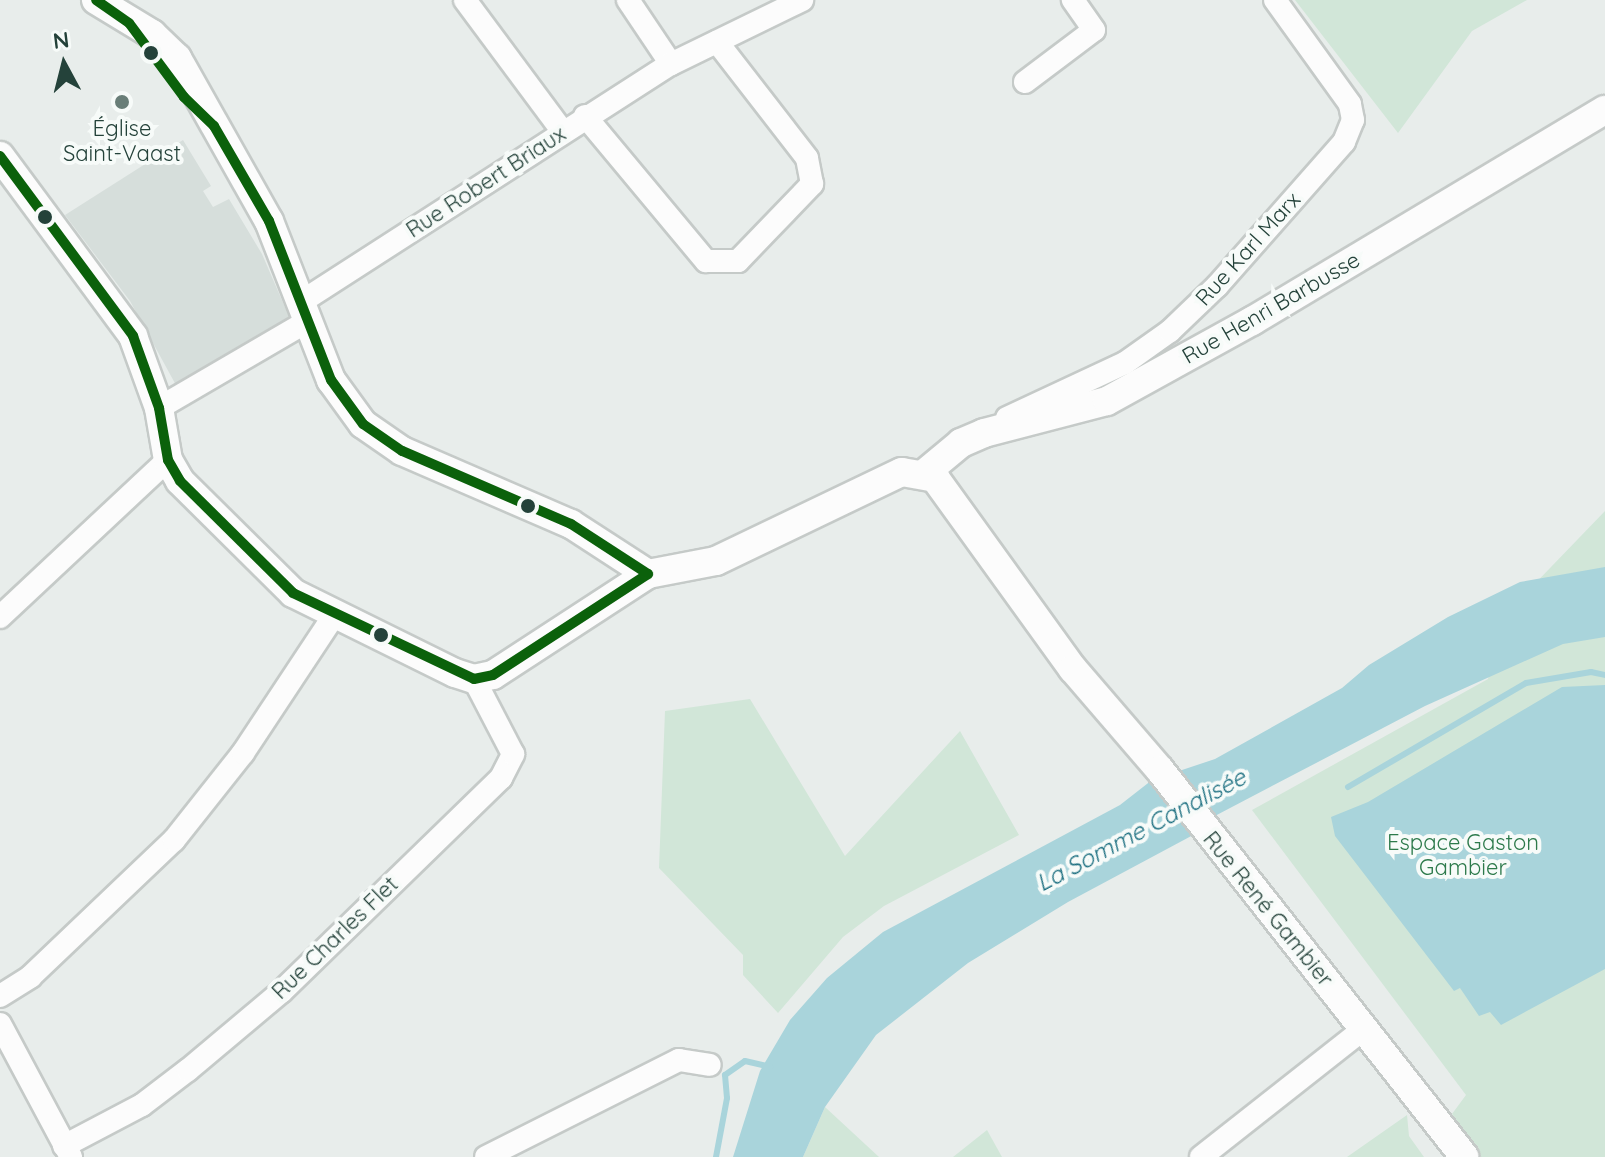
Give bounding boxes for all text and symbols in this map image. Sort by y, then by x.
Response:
north arrow [24,24,104,104]
text: N [51,25,71,55]
unlabelled marker [143,45,159,61]
marker: Église Saint-Vaast [113,93,131,111]
place label: Église Saint-Vaast [63,115,181,166]
street label: Rue Robert Briaux [401,121,571,243]
street label: Rue Karl Marx [1190,187,1306,311]
unlabelled marker [37,209,53,225]
street label: Rue Henri Barbusse [1178,246,1364,370]
unlabelled marker [520,498,536,514]
unlabelled marker [373,627,389,643]
water label: La Somme Canalisée [1031,762,1251,898]
street label: Rue René Gambier [1197,826,1339,992]
park label: Espace Gaston Gambier [1387,829,1539,880]
street label: Rue Charles Flet [267,871,403,1005]

